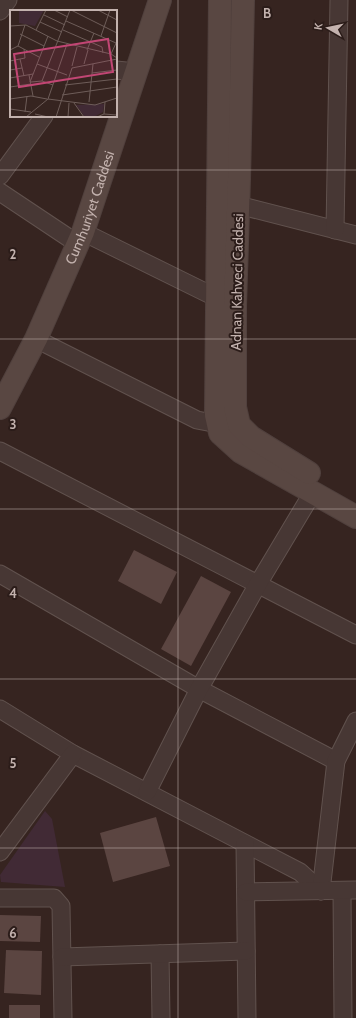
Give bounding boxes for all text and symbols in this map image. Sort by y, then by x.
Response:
text: B [263,5,271,21]
north arrow [308,8,348,48]
inset map [10,10,117,117]
text: K [311,22,326,31]
street label: Cumhuriyet Caddesi [61,149,118,267]
street label: Adnan Kahveci Caddesi [227,213,247,351]
text: 2 [10,246,17,262]
text: 3 [9,416,17,432]
text: 4 [9,585,17,601]
text: 5 [10,755,17,771]
text: 6 [9,925,17,941]

